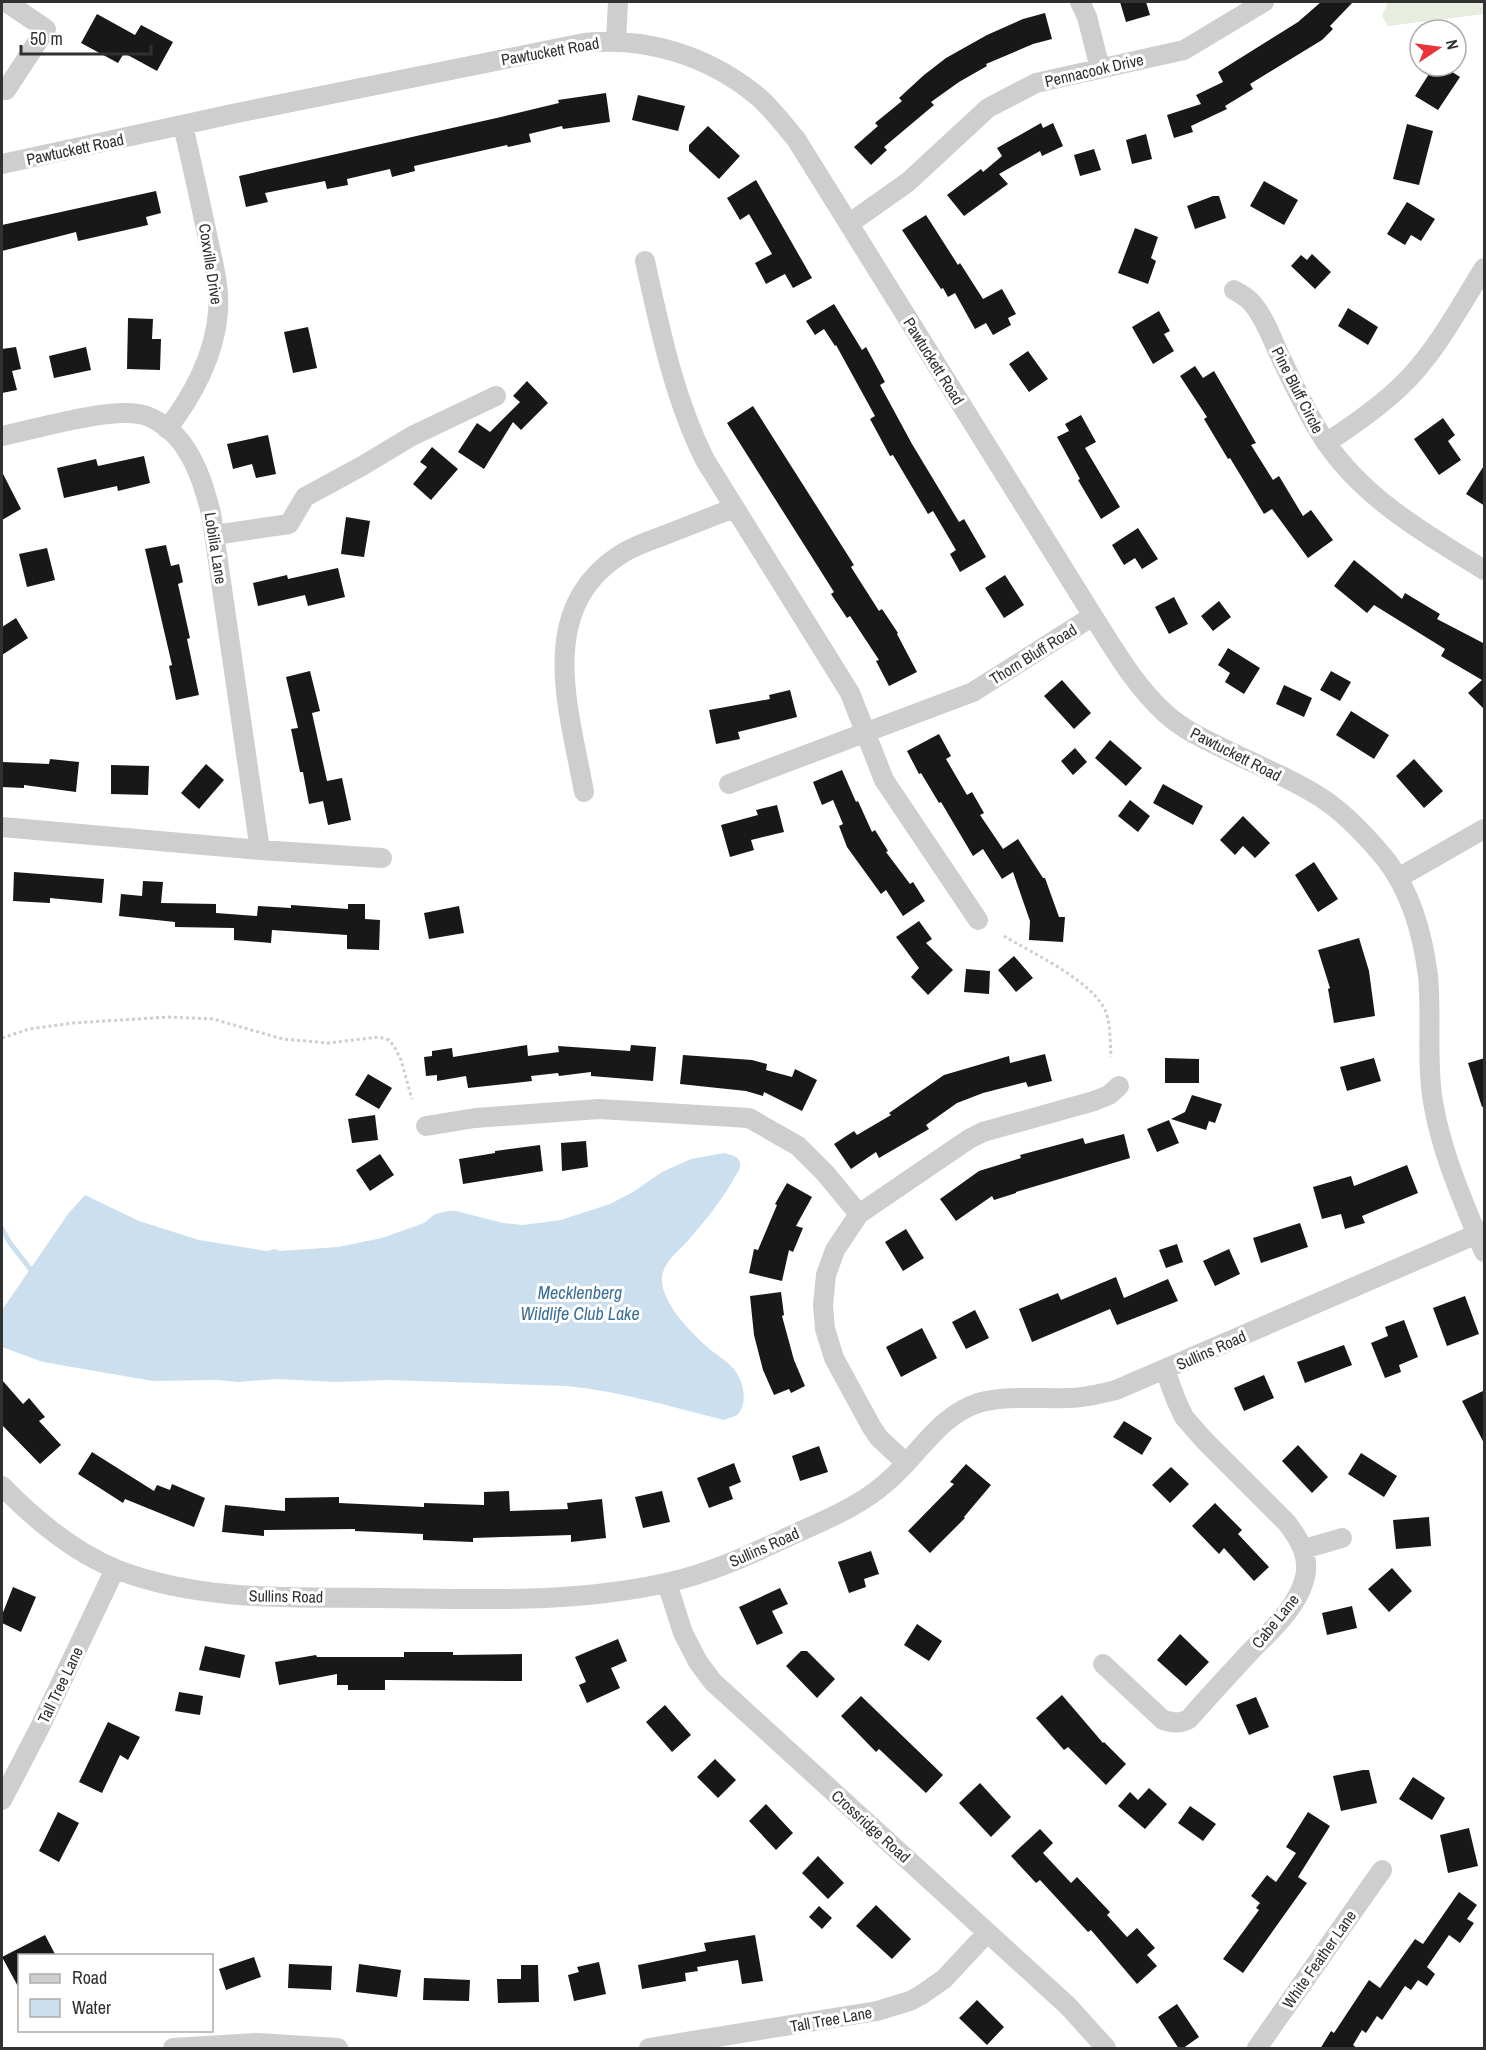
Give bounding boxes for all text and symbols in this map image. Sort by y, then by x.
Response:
scale bar [21,18,152,56]
north arrow [1408,18,1468,78]
text: 50 m [30,26,63,51]
street label: Pawtuckett Road [499,32,601,70]
text: N [1441,38,1464,52]
street label: Pennacook Drive [1042,48,1146,92]
street label: Pawtuckett Road [24,128,126,170]
street label: Coxville Drive [194,222,228,306]
street label: Pawtuckett Road [898,313,970,409]
street label: Pine Bluff Circle [1267,343,1329,437]
street label: Lobilia Lane [199,511,233,585]
street label: Thorn Bluff Road [985,618,1081,690]
street label: Pawtuckett Road [1187,722,1285,786]
water label: Mecklenberg Wildlife Club Lake [520,1280,640,1326]
street label: Sullins Road [1173,1325,1249,1375]
street label: Sullins Road [726,1522,802,1572]
street label: Sullins Road [249,1584,323,1608]
street label: Cabe Lane [1246,1589,1304,1653]
street label: Tall Tree Lane [32,1643,88,1727]
street label: Crossridge Road [827,1785,915,1867]
street label: White Feather Lane [1277,1905,1361,2013]
legend [18,1954,213,2032]
text: Road [72,1965,107,1990]
text: Water [72,1995,111,2020]
street label: Tall Tree Lane [788,2001,874,2037]

